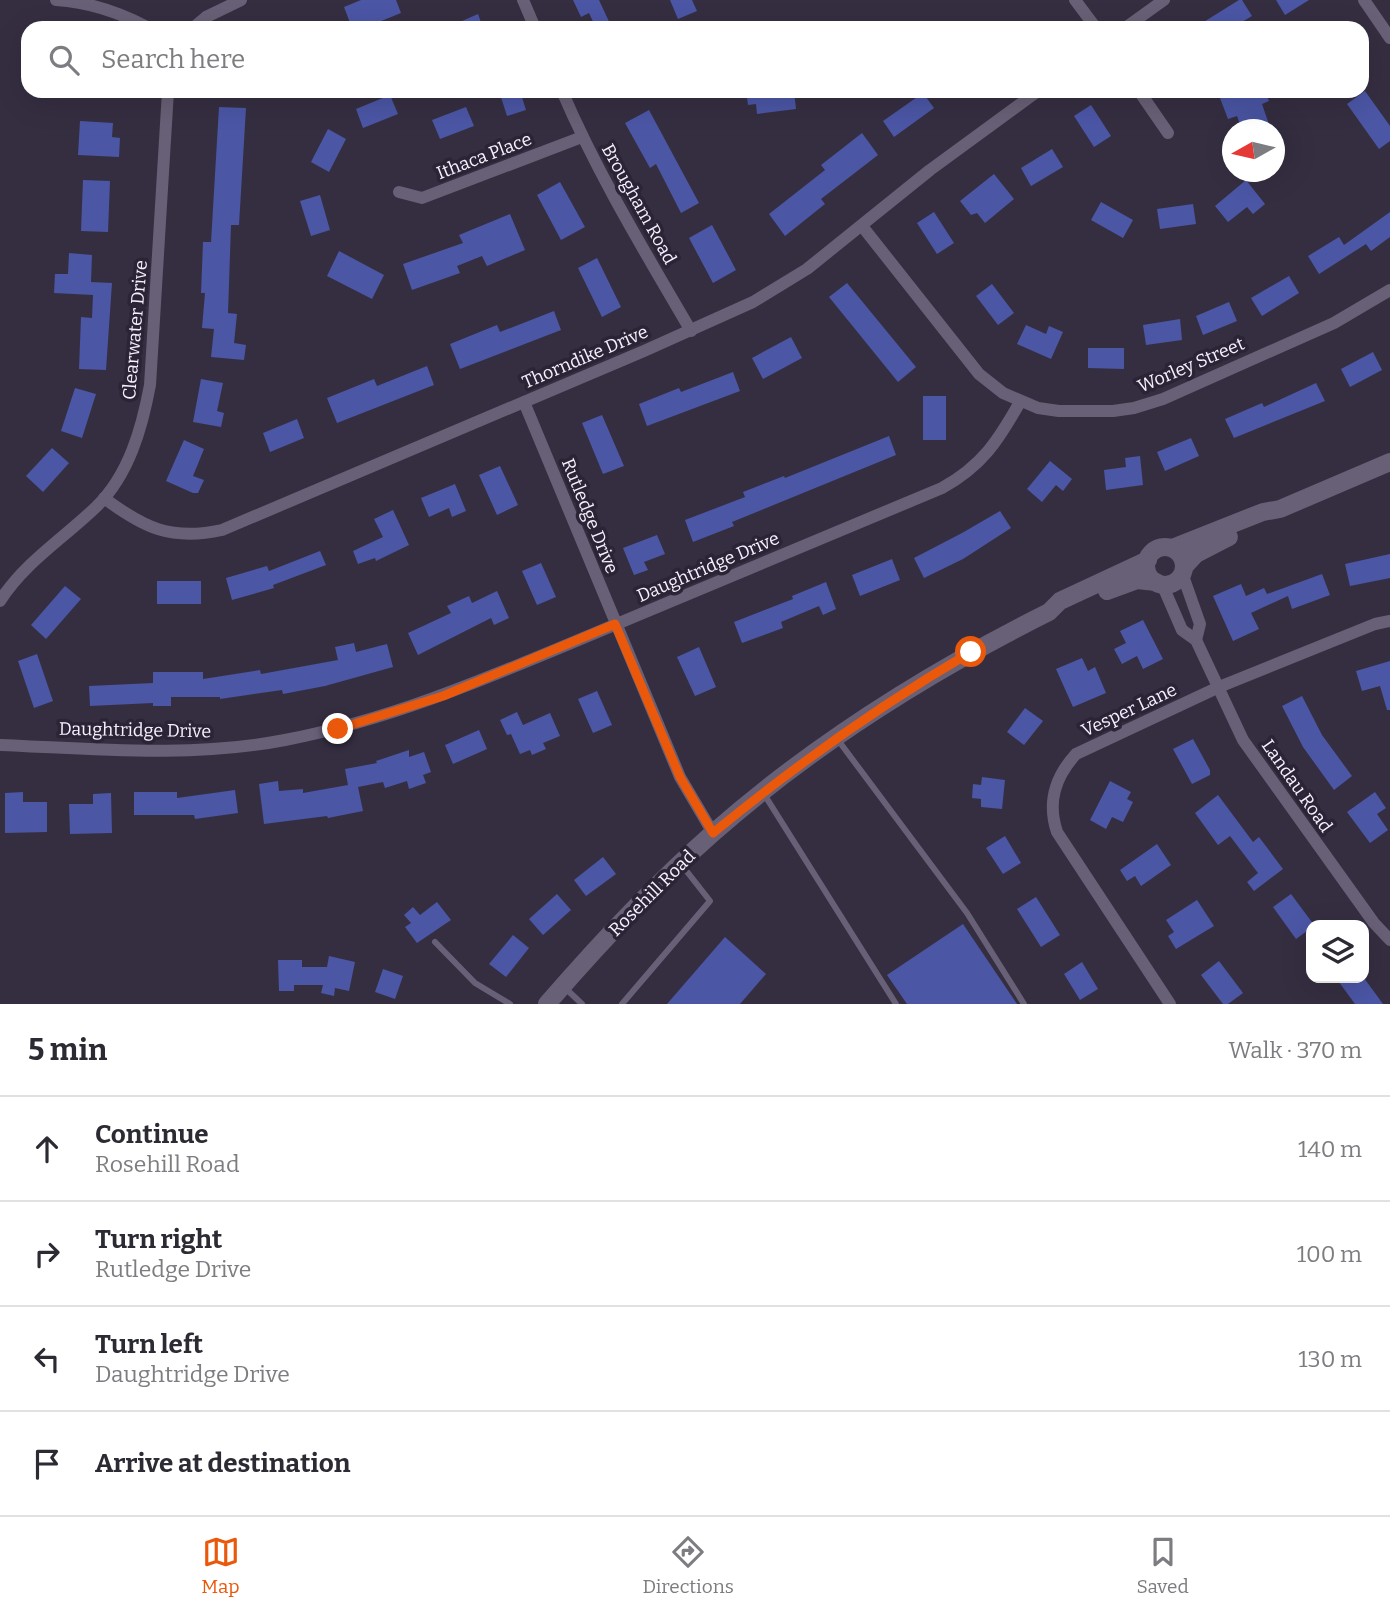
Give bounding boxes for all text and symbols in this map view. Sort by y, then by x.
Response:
search box [21,21,1369,98]
icon: search [45,41,83,79]
text: Search here [101,44,245,75]
north arrow [1222,119,1285,182]
street label: Ithaca Place [433,128,535,184]
street label: Brougham Road [597,140,681,268]
street label: Clearwater Drive [118,259,152,401]
street label: Thorndike Drive [519,321,651,393]
street label: Worley Street [1134,332,1248,397]
street label: Rutledge Drive [557,455,623,577]
street label: Daughtridge Drive [634,527,782,607]
route start [955,636,986,667]
street label: Vesper Lane [1078,678,1180,742]
route end [322,713,353,744]
street label: Daughtridge Drive [59,718,211,742]
street label: Landau Road [1257,735,1337,837]
street label: Rosehill Road [604,845,700,941]
map controls [1306,920,1369,983]
button: layers [1306,920,1369,983]
text: 5 min [28,1032,107,1068]
text: Walk · 370 m [1229,1036,1362,1064]
text: Continue [95,1119,209,1150]
icon: ahead [28,1130,66,1168]
text: 140 m [1298,1135,1362,1163]
text: Rosehill Road [95,1150,240,1178]
text: Turn right [95,1224,222,1255]
icon: right [28,1235,66,1273]
text: 100 m [1297,1240,1362,1268]
text: Rutledge Drive [95,1255,251,1283]
text: Turn left [95,1329,203,1360]
icon: left [28,1340,66,1378]
text: 130 m [1298,1345,1362,1373]
text: Daughtridge Drive [95,1360,290,1388]
icon: arrive [28,1445,66,1483]
text: Arrive at destination [95,1448,350,1479]
tab: Map [201,1533,240,1598]
tab: Directions [642,1533,734,1598]
tab: Saved [1136,1533,1189,1598]

